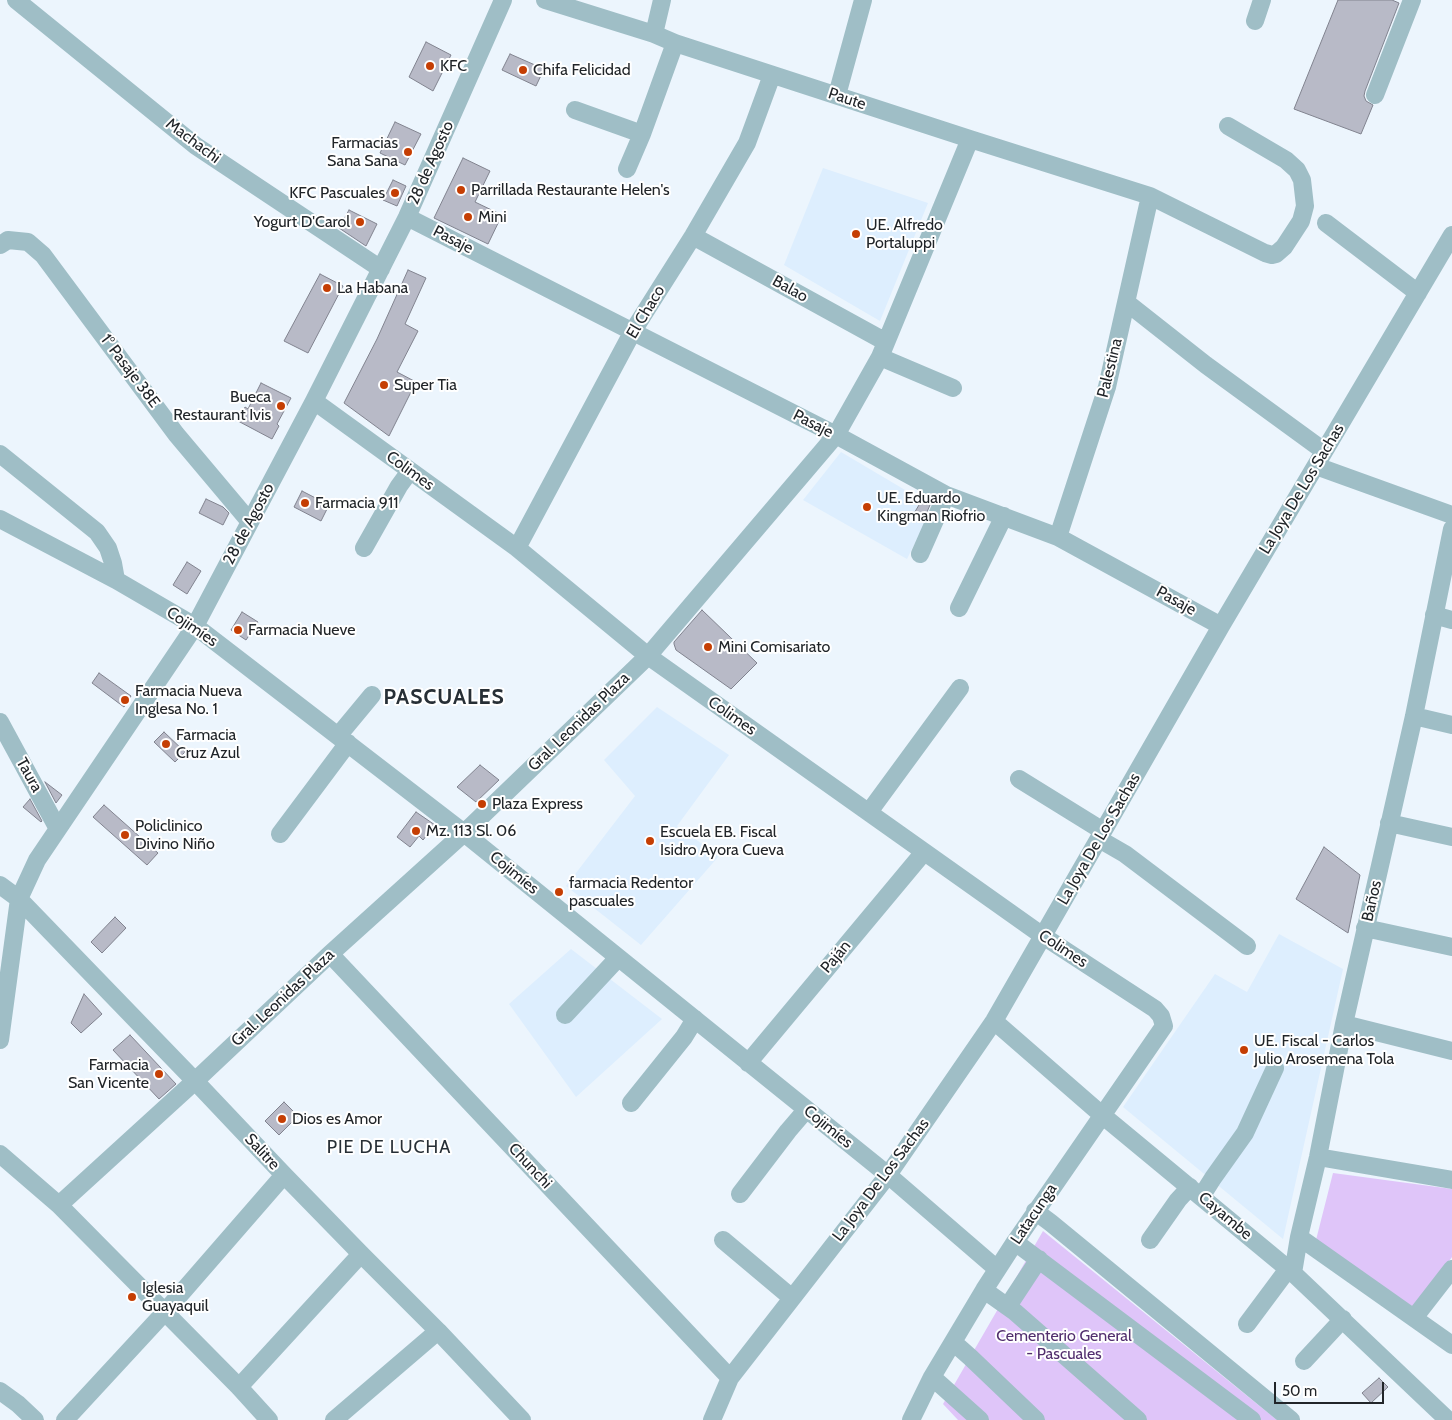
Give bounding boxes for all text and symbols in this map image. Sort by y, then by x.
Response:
place label: KFC [440,56,467,76]
marker: KFC [424,60,436,72]
place label: Chifa Felicidad [533,60,631,80]
marker: Chifa Felicidad [517,64,529,76]
street label: Paute [826,84,868,114]
street label: Machachi [162,114,224,168]
street label: 28 de Agosto [404,118,458,208]
place label: Farmacias Sana Sana [327,133,398,171]
marker: Farmacias Sana Sana [402,146,414,158]
place label: Parrillada Restaurante Helen's [471,180,670,200]
place label: KFC Pascuales [289,183,385,203]
marker: Parrillada Restaurante Helen's [455,184,467,196]
marker: KFC Pascuales [389,187,401,199]
place label: Mini [478,207,507,227]
marker: Mini [462,211,474,223]
place label: Yogurt D'Carol [254,212,350,232]
place label: UE. Alfredo Portaluppi [866,215,943,253]
marker: Yogurt D'Carol [354,216,366,228]
street label: Pasaje [430,222,476,258]
marker: UE. Alfredo Portaluppi [850,228,862,240]
street label: Balao [769,272,811,306]
place label: La Habana [337,278,408,298]
marker: La Habana [321,282,333,294]
street label: El Chaco [623,282,669,342]
street label: 1° Pasaje 38E [96,331,164,411]
street label: Palestina [1093,336,1127,400]
place label: Super Tia [394,375,457,395]
marker: Super Tia [378,379,390,391]
place label: Bueca Restaurant Ivis [173,387,271,425]
marker: Bueca Restaurant Ivis [275,400,287,412]
street label: Pasaje [790,406,836,442]
street label: La Joya De Los Sachas [1256,420,1348,558]
street label: Colimes [382,447,438,495]
street label: 28 de Agosto [219,480,279,568]
place label: UE. Eduardo Kingman Riofrio [877,488,985,526]
place label: Farmacia 911 [315,493,398,513]
marker: Farmacia 911 [299,497,311,509]
marker: UE. Eduardo Kingman Riofrio [861,501,873,513]
street label: Pasaje [1153,582,1199,620]
street label: Cojimíes [163,603,221,651]
place label: Farmacia Nueve [248,620,355,640]
marker: Farmacia Nueve [232,624,244,636]
place label: Mini Comisariato [718,637,830,657]
marker: Mini Comisariato [702,641,714,653]
street label: Gral. Leonidas Plaza [524,669,634,775]
place label: Farmacia Nueva Inglesa No. 1 [135,681,242,719]
district label: PASCUALES [382,685,506,711]
street label: Colimes [704,693,760,739]
marker: Farmacia Nueva Inglesa No. 1 [119,694,131,706]
place label: Farmacia Cruz Azul [176,725,240,763]
marker: Farmacia Cruz Azul [160,738,172,750]
street label: Taura [12,754,46,796]
street label: La Joya De Los Sachas [1054,770,1144,908]
place label: Plaza Express [492,794,583,814]
marker: Plaza Express [476,798,488,810]
place label: Policlinico Divino Niño [135,816,215,854]
place label: Mz. 113 Sl. 06 [426,821,516,841]
place label: Escuela EB. Fiscal Isidro Ayora Cueva [660,822,784,860]
marker: Mz. 113 Sl. 06 [410,825,422,837]
marker: Policlinico Divino Niño [119,829,131,841]
marker: Escuela EB. Fiscal Isidro Ayora Cueva [644,835,656,847]
street label: Cojimíes [486,847,542,899]
place label: farmacia Redentor pascuales [569,873,693,911]
street label: Baños [1358,879,1386,923]
marker: farmacia Redentor pascuales [553,886,565,898]
street label: Colimes [1035,926,1091,972]
street label: Paján [817,937,855,977]
street label: Gral. Leonidas Plaza [228,945,338,1051]
place label: UE. Fiscal - Carlos Julio Arosemena Tola [1254,1031,1394,1069]
marker: UE. Fiscal - Carlos Julio Arosemena Tola [1238,1044,1250,1056]
place label: Farmacia San Vicente [68,1055,149,1093]
marker: Farmacia San Vicente [153,1068,165,1080]
street label: Cojimíes [800,1101,856,1153]
place label: Dios es Amor [292,1109,382,1129]
marker: Dios es Amor [276,1113,288,1125]
street label: La Joya De Los Sachas [829,1115,933,1245]
street label: Salitre [240,1130,284,1174]
district label: PIE DE LUCHA [325,1137,453,1159]
street label: Chunchi [504,1139,556,1193]
street label: Latacunga [1007,1180,1061,1248]
street label: Cayambe [1194,1188,1256,1244]
place label: Iglesia Guayaquil [142,1278,209,1316]
marker: Iglesia Guayaquil [126,1291,138,1303]
park label: Cementerio General - Pascuales [996,1326,1132,1364]
scale bar [1277,1372,1387,1404]
text: 50 m [1282,1382,1317,1400]

